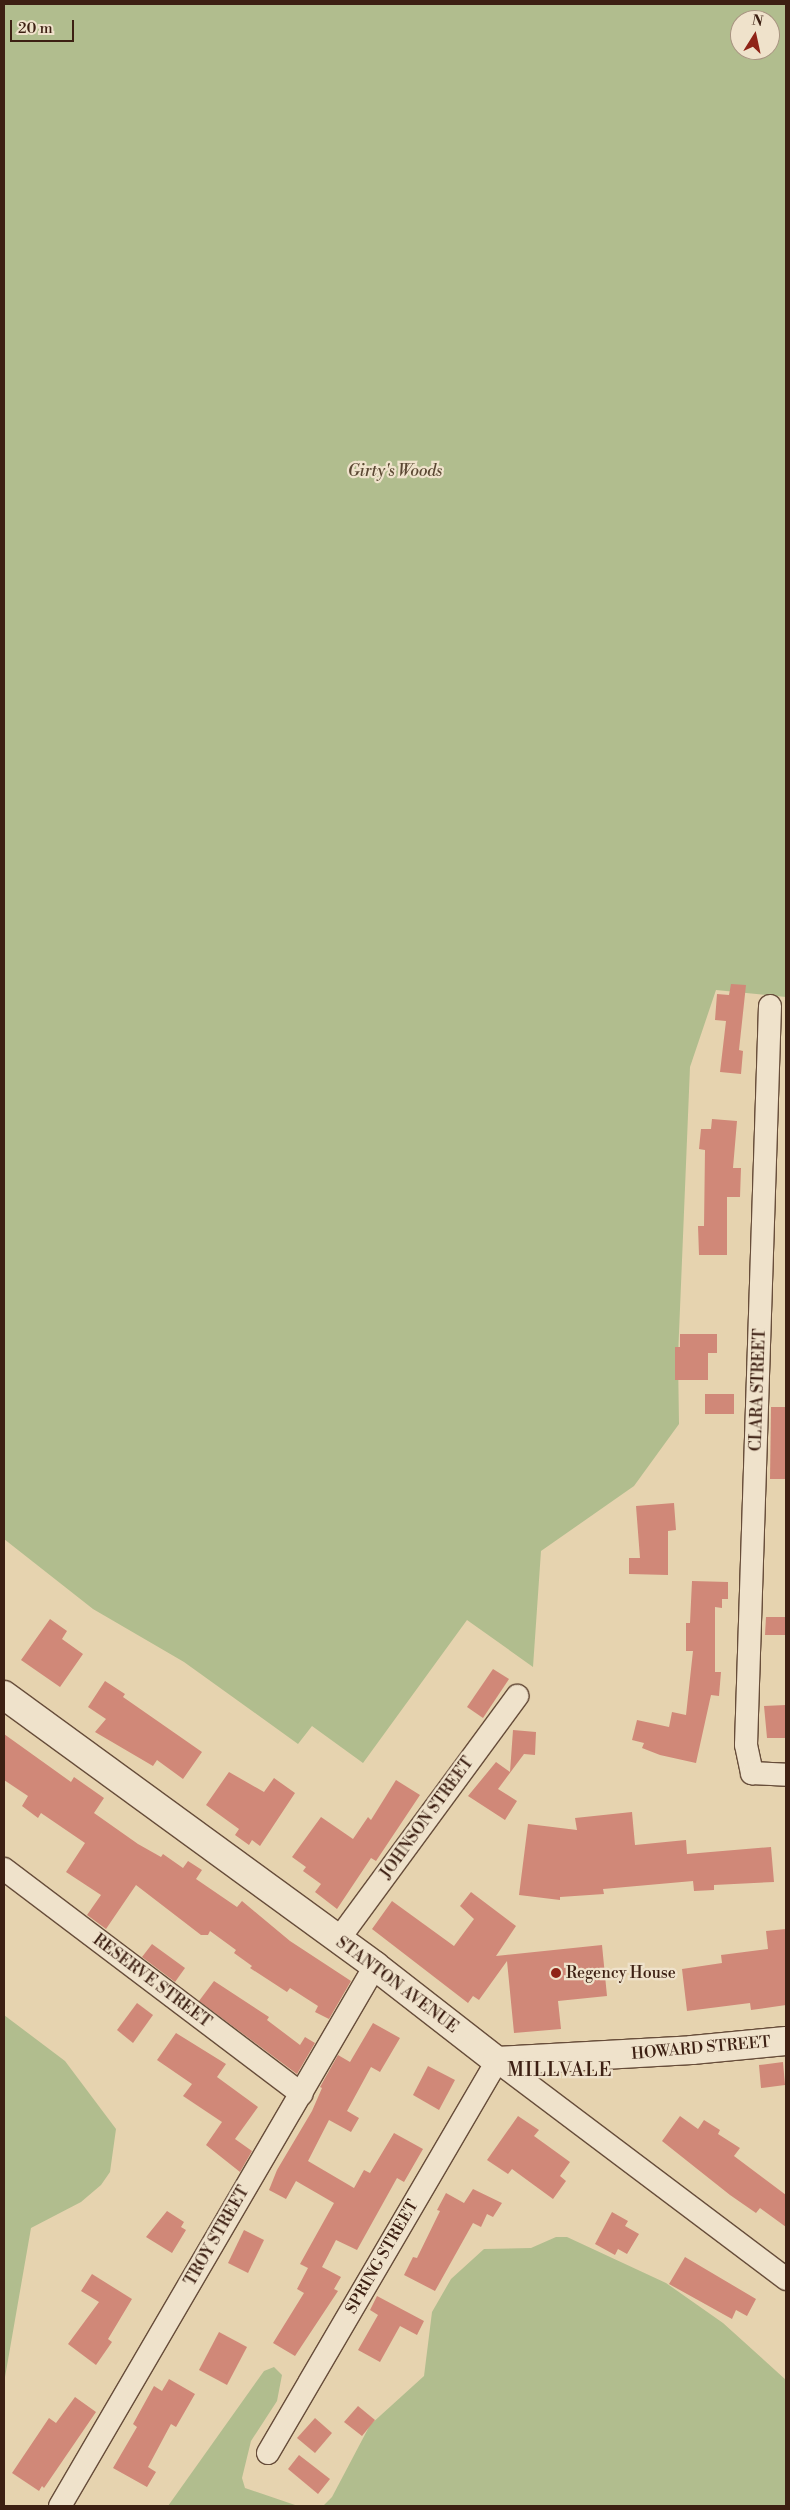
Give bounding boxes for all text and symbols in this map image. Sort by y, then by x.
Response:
scale bar [12,10,76,42]
north arrow [730,10,780,60]
text: N [750,11,764,31]
text: 20 m [18,19,53,38]
park label: Girty's Woods [348,461,442,481]
street label: CLARA STREET [746,1328,770,1452]
street label: JOHNSON STREET [376,1753,478,1883]
street label: RESERVE STREET [89,1930,215,2032]
street label: STANTON AVENUE [332,1933,462,2037]
place label: Regency House [566,1963,676,1983]
marker: Regency House [550,1967,562,1979]
street label: HOWARD STREET [630,2032,772,2064]
district label: MILLVALE [506,2060,614,2082]
street label: TROY STREET [181,2183,253,2289]
street label: SPRING STREET [342,2197,422,2317]

